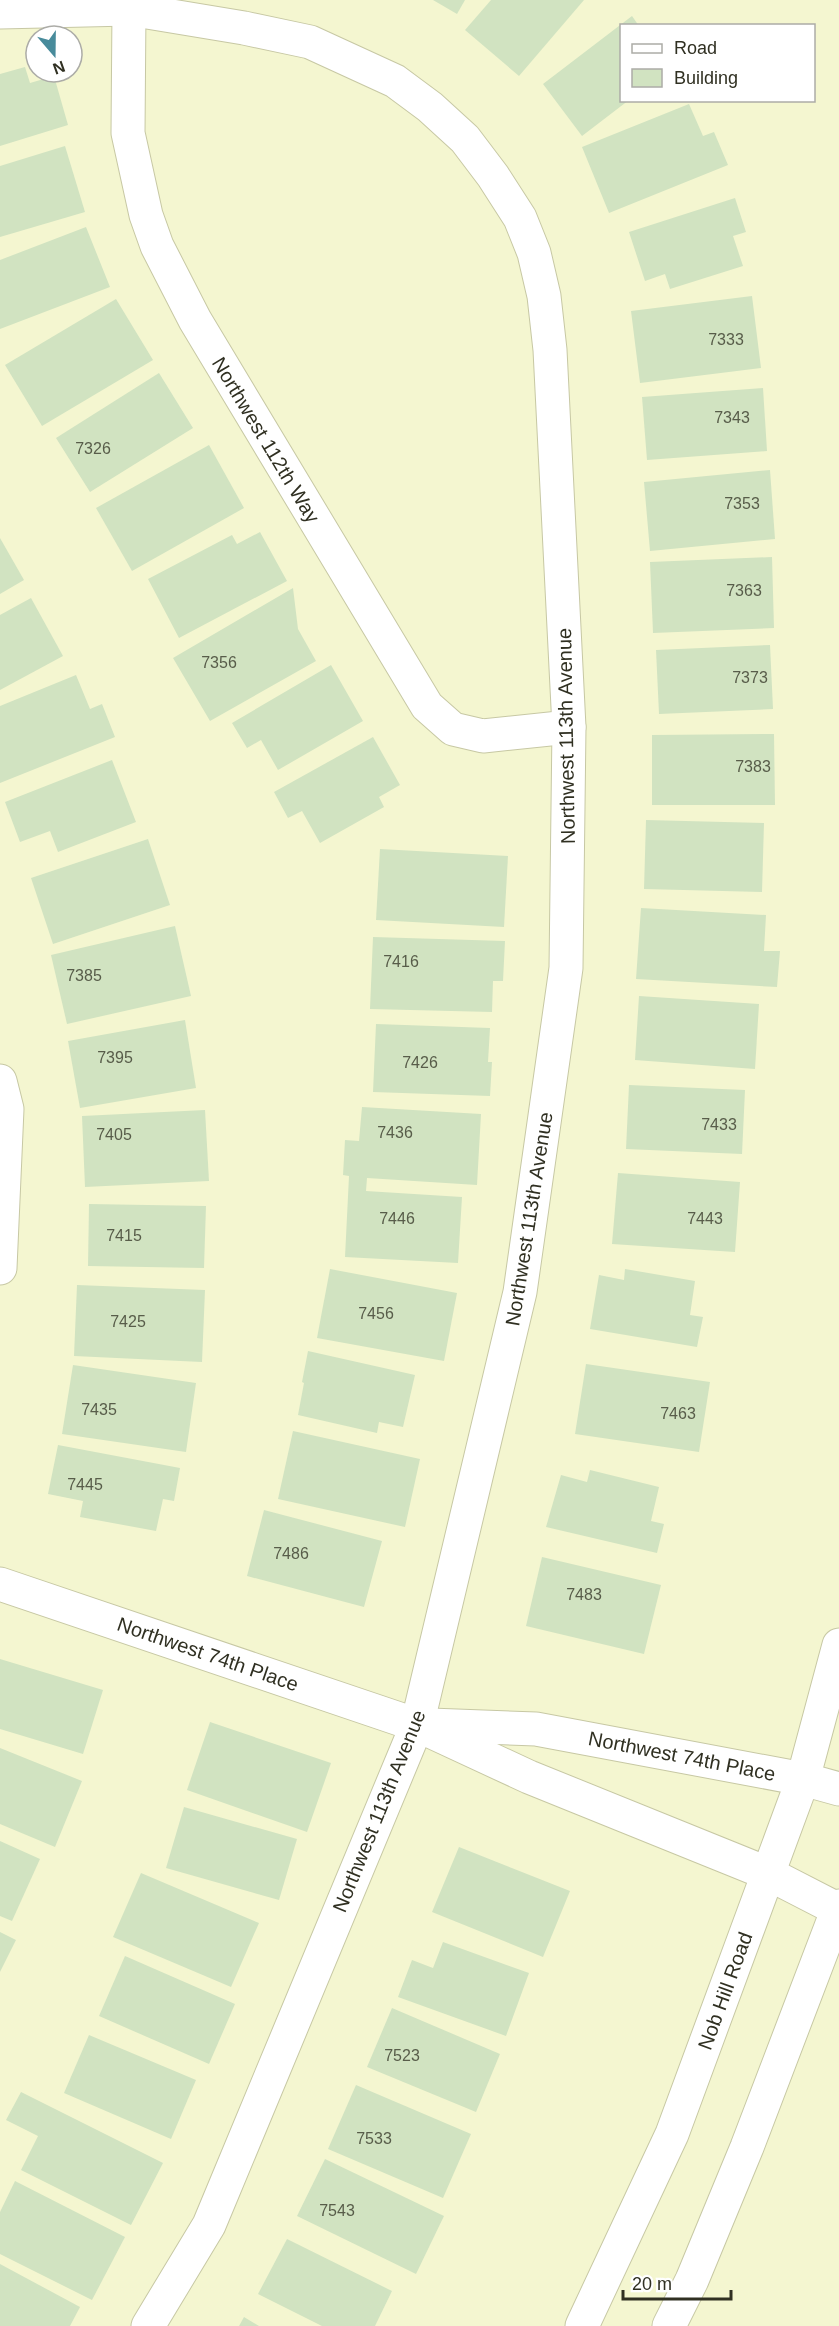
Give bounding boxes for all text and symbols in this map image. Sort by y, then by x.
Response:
north arrow [24,24,84,84]
legend [620,24,815,102]
text: Road [674,38,717,58]
text: N [51,58,67,78]
text: Building [674,68,738,88]
house number: 7333 [708,331,744,348]
street label: Northwest 112th Way [208,353,324,527]
house number: 7343 [714,409,750,426]
house number: 7326 [75,440,111,457]
house number: 7353 [724,495,760,512]
house number: 7363 [726,582,762,599]
street label: Northwest 113th Avenue [553,628,579,844]
house number: 7356 [201,654,237,671]
house number: 7373 [732,669,768,686]
house number: 7383 [735,758,771,775]
house number: 7416 [383,953,419,970]
house number: 7385 [66,967,102,984]
house number: 7395 [97,1049,133,1066]
house number: 7426 [402,1054,438,1071]
street label: Northwest 113th Avenue [501,1111,557,1327]
house number: 7433 [701,1116,737,1133]
house number: 7436 [377,1124,413,1141]
house number: 7405 [96,1126,132,1143]
house number: 7446 [379,1210,415,1227]
house number: 7443 [687,1210,723,1227]
house number: 7415 [106,1227,142,1244]
house number: 7456 [358,1305,394,1322]
house number: 7425 [110,1313,146,1330]
house number: 7435 [81,1401,117,1418]
house number: 7463 [660,1405,696,1422]
house number: 7445 [67,1476,103,1493]
house number: 7486 [273,1545,309,1562]
house number: 7483 [566,1586,602,1603]
street label: Northwest 74th Place [115,1613,301,1695]
street label: Northwest 113th Avenue [328,1707,430,1915]
street label: Northwest 74th Place [587,1727,777,1785]
street label: Nob Hill Road [694,1929,756,2053]
house number: 7523 [384,2047,420,2064]
house number: 7533 [356,2130,392,2147]
house number: 7543 [319,2202,355,2219]
scale bar [623,2263,731,2301]
text: 20 m [632,2274,672,2294]

